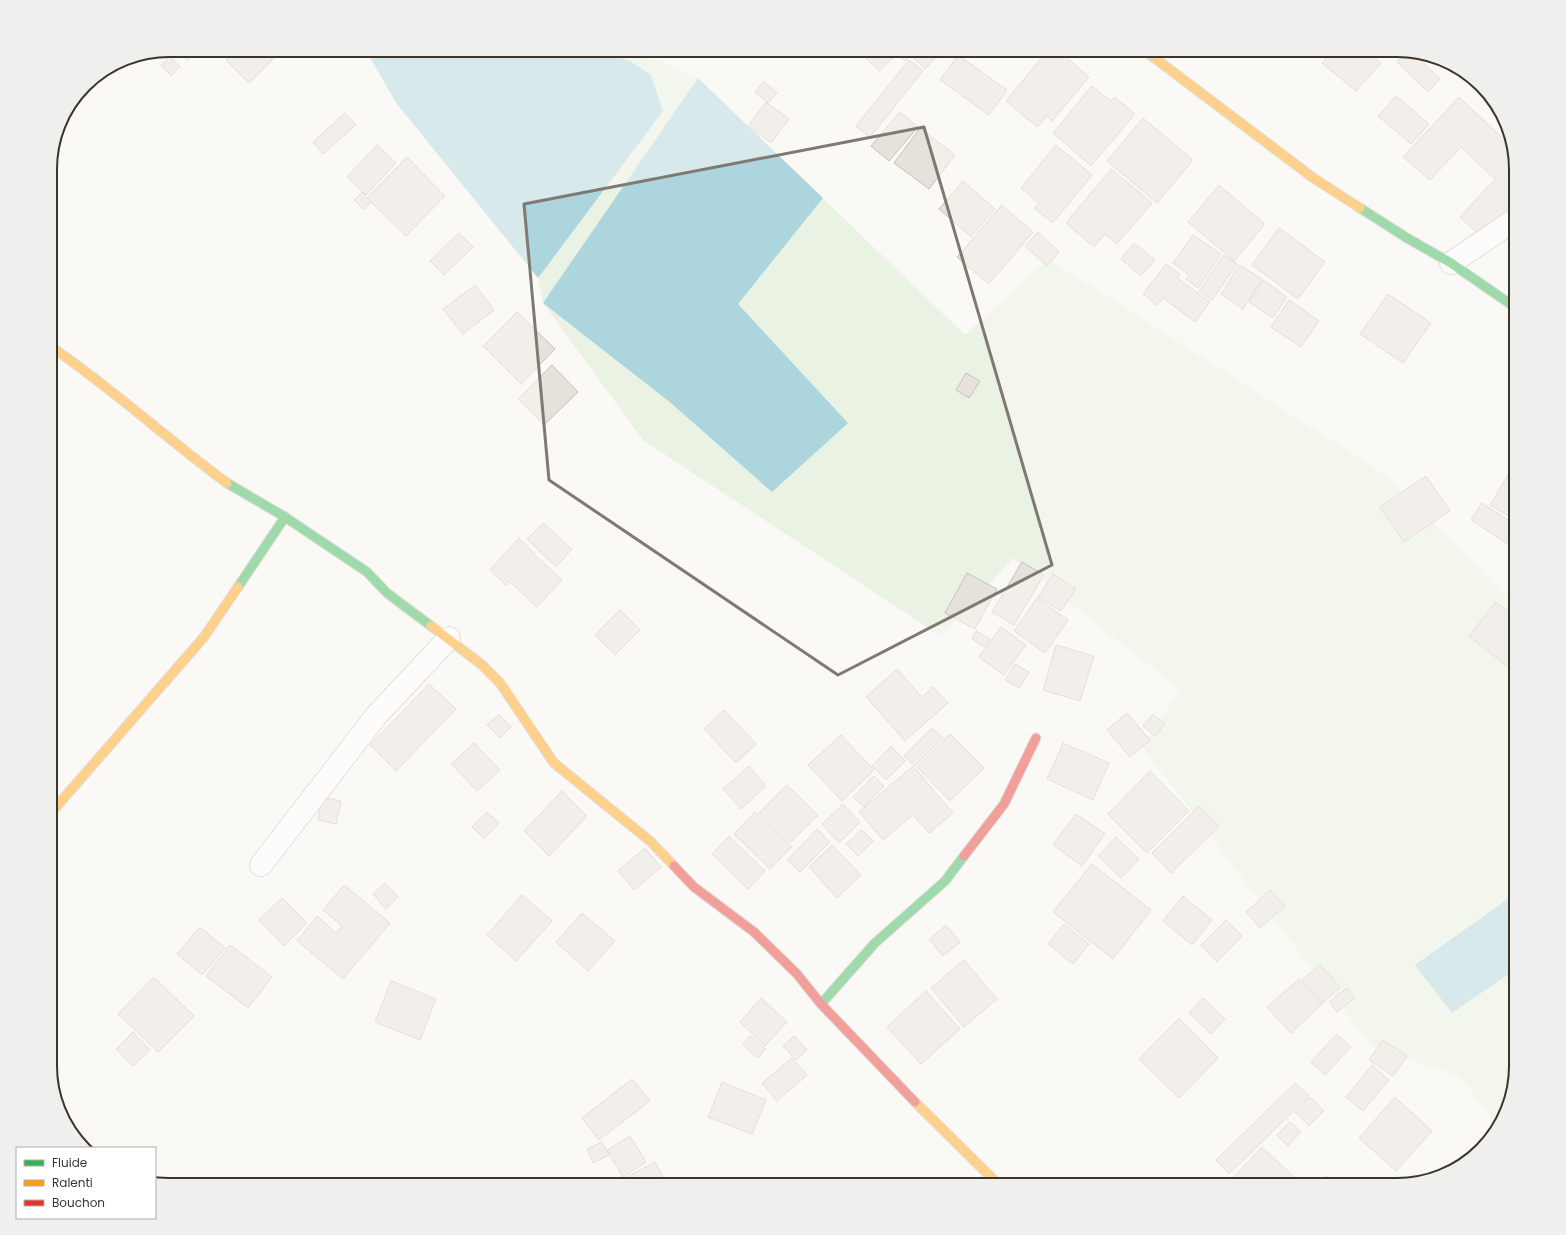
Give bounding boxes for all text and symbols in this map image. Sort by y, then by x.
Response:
legend [16,1147,156,1219]
text: Fluide [52,1154,87,1171]
text: Ralenti [52,1174,93,1191]
text: Bouchon [52,1194,105,1211]

